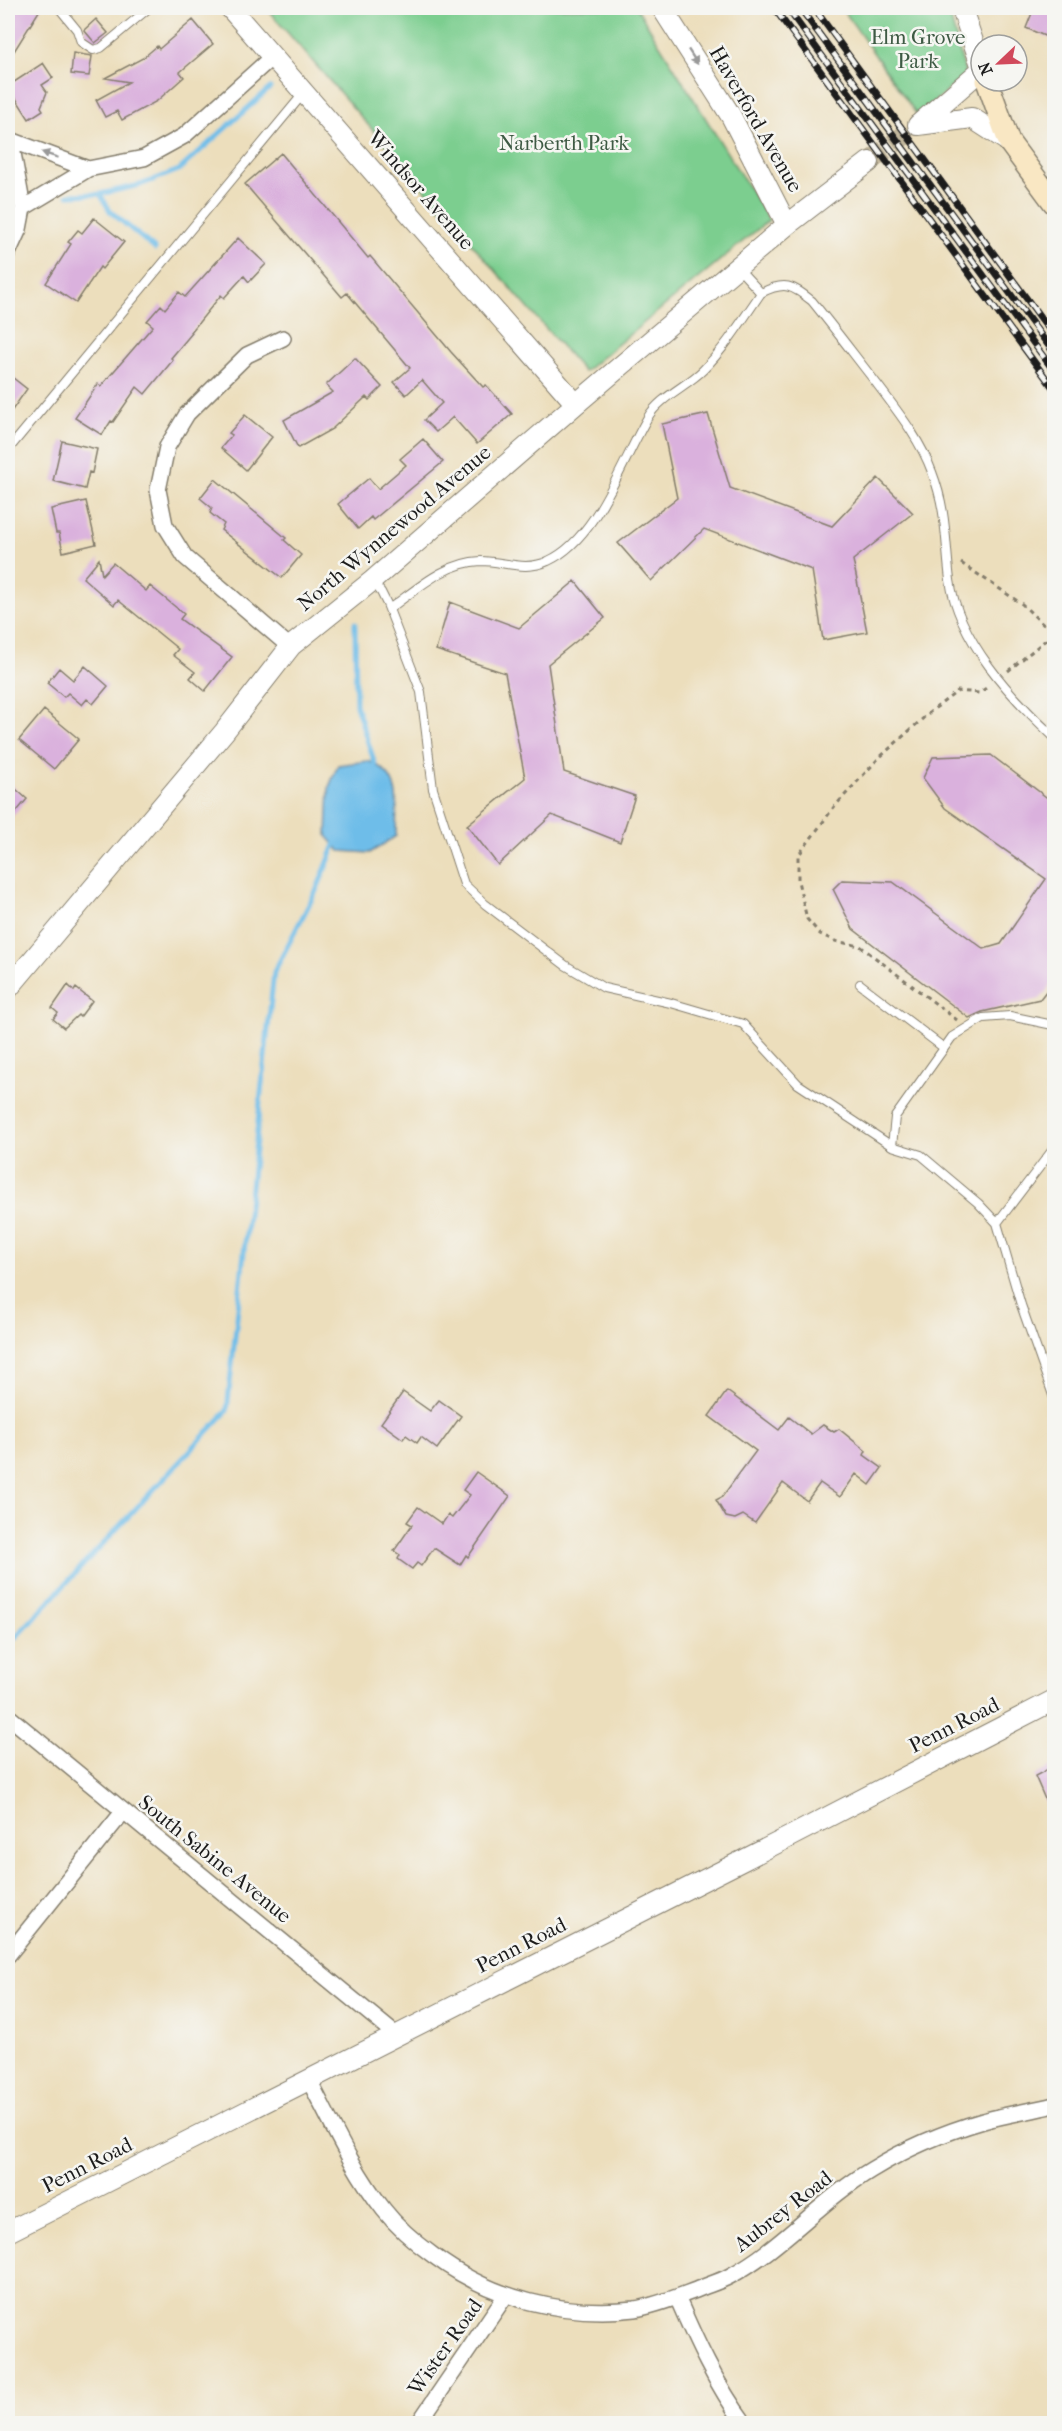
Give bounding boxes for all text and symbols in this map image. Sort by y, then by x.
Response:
park label: Elm Grove Park [870,25,966,73]
north arrow [969,33,1029,93]
street label: Haverford Avenue [704,42,808,196]
one-way arrow [687,49,698,65]
text: N [974,59,997,78]
street label: Windsor Avenue [362,125,479,254]
park label: Narberth Park [499,131,629,155]
one-way arrow [41,150,59,160]
street label: North Wynnewood Avenue [293,440,495,616]
street label: Penn Road [905,1692,1004,1758]
street label: South Sabine Avenue [134,1790,296,1928]
street label: Penn Road [472,1912,571,1978]
street label: Penn Road [38,2132,137,2198]
street label: Aubrey Road [729,2165,837,2257]
street label: Wister Road [402,2294,487,2401]

